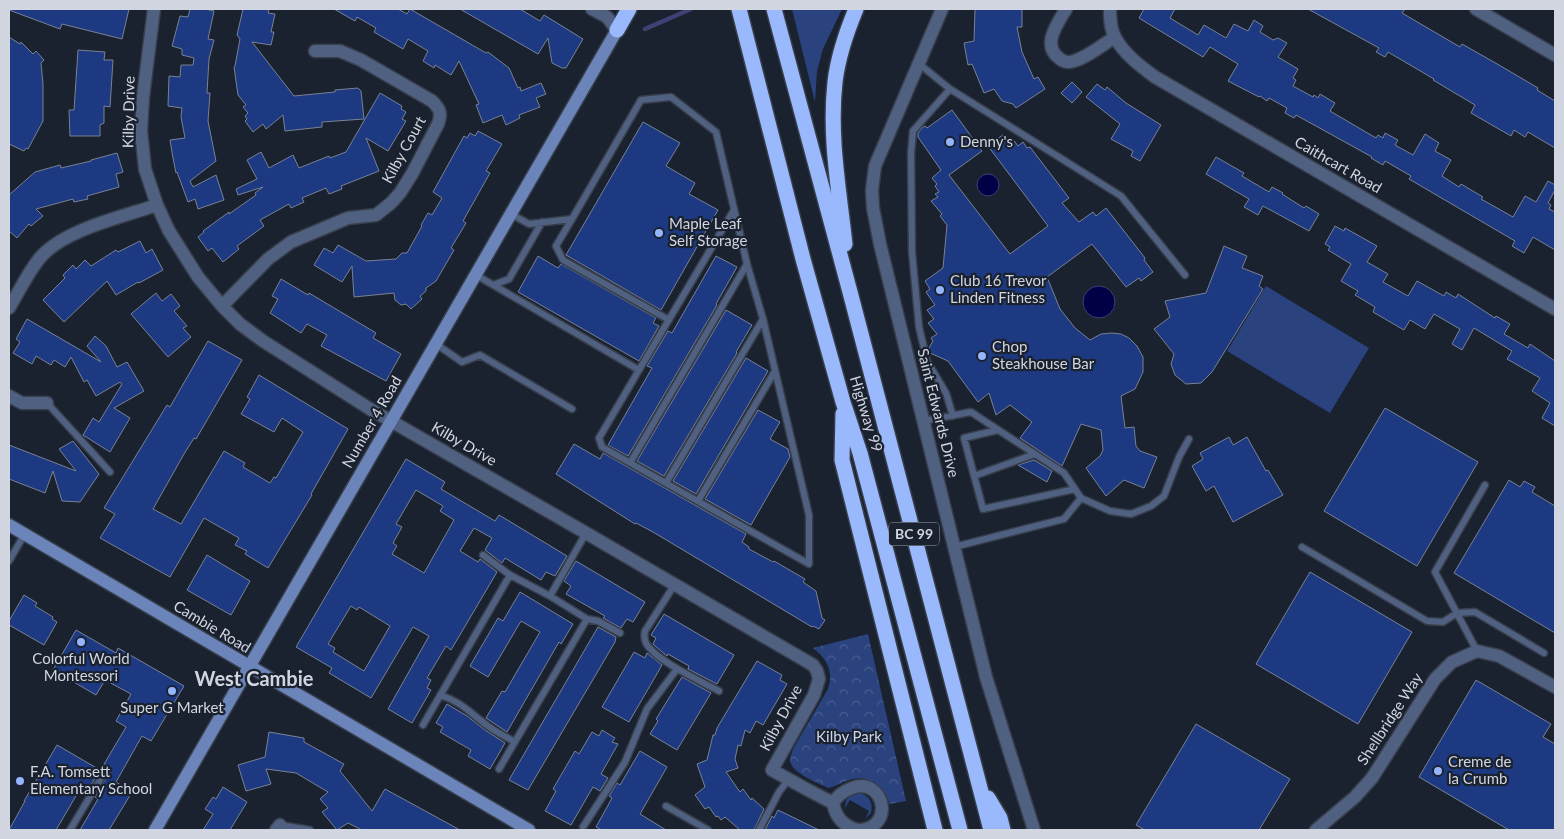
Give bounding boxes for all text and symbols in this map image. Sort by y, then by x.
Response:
street label: Kilby Drive [118,76,138,148]
street label: Kilby Court [377,112,429,186]
place label: Denny's [960,132,1013,150]
street label: Caithcart Road [1292,132,1385,196]
marker: Denny's [944,136,956,148]
place label: Maple Leaf Self Storage [669,214,747,249]
marker: Maple Leaf Self Storage [653,227,665,239]
place label: Club 16 Trevor Linden Fitness [950,271,1047,306]
marker: Club 16 Trevor Linden Fitness [934,284,946,296]
place label: Chop Steakhouse Bar [992,337,1095,372]
street label: Saint Edwards Drive [914,346,964,479]
marker: Chop Steakhouse Bar [976,350,988,362]
street label: Number 4 Road [338,372,405,471]
street label: Highway 99 [847,373,887,454]
street label: Kilby Drive [429,417,500,469]
road number: BC 99 [889,522,939,546]
street label: Cambie Road [171,596,254,656]
marker: Colorful World Montessori [75,636,87,648]
place label: Colorful World Montessori [32,649,130,684]
district label: West Cambie [195,666,314,690]
street label: Shellbridge Way [1353,669,1426,768]
street label: Kilby Drive [755,681,805,754]
marker: Super G Market [166,685,178,697]
place label: Super G Market [120,698,224,716]
park label: Kilby Park [816,727,882,745]
place label: Creme de la Crumb [1448,752,1512,787]
place label: F.A. Tomsett Elementary School [30,762,152,797]
marker: Creme de la Crumb [1432,765,1444,777]
marker: F.A. Tomsett Elementary School [14,775,26,787]

